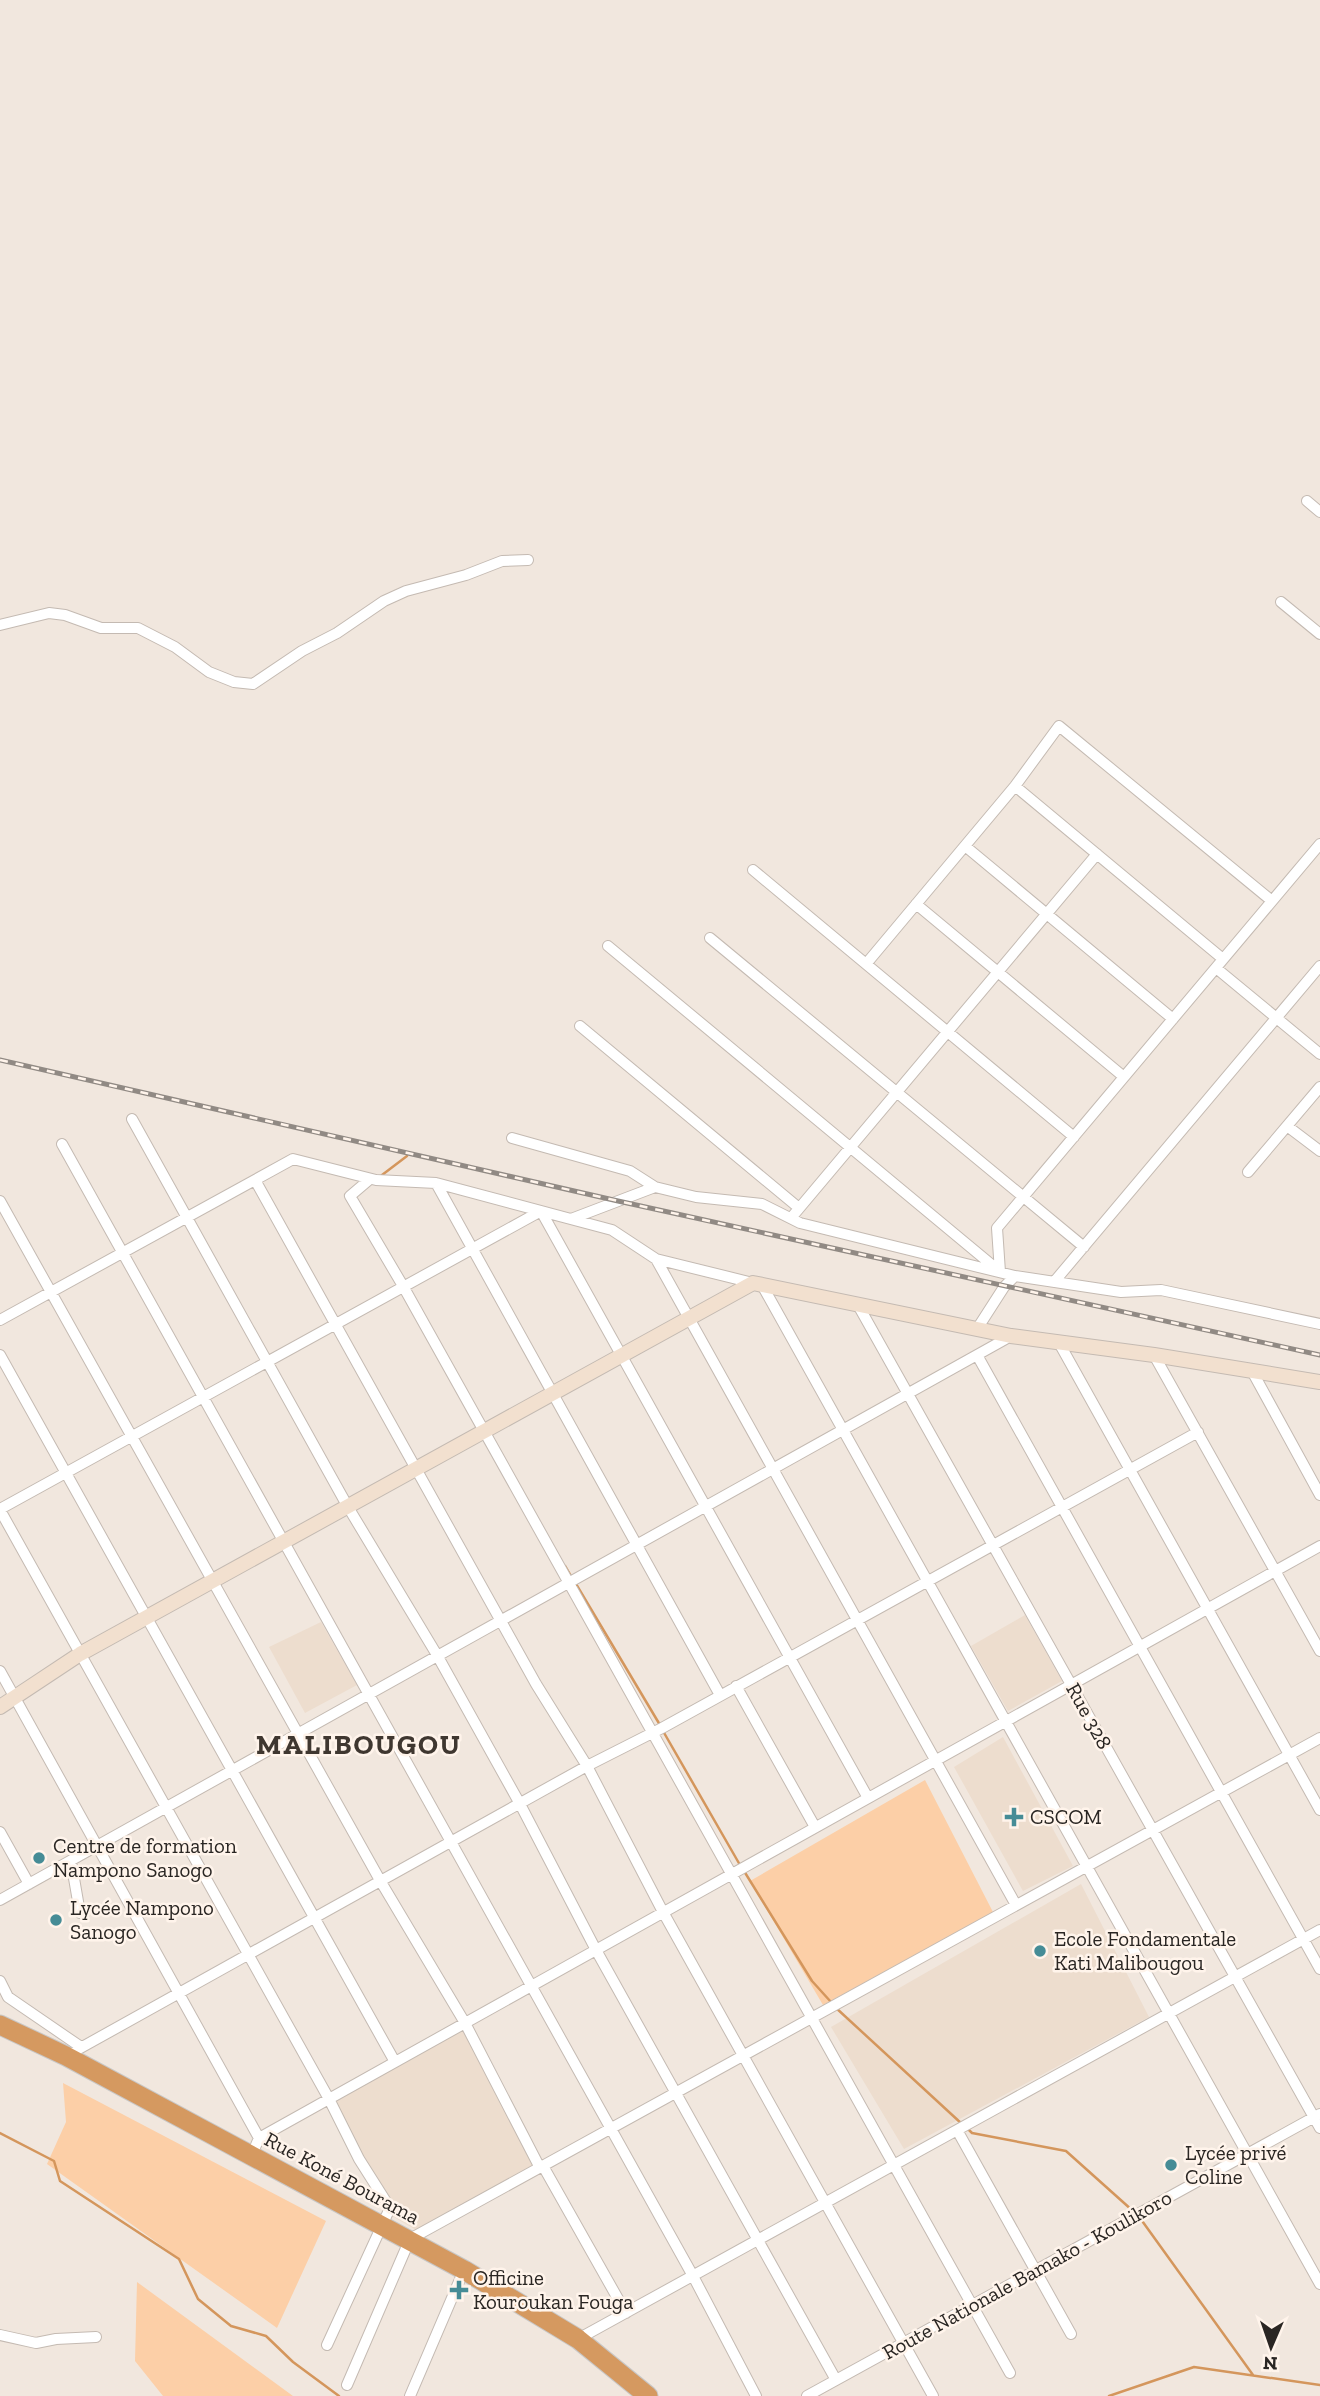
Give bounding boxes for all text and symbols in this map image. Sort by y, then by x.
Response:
street label: Rue 328 [1061,1678,1118,1753]
district label: MALIBOUGOU [256,1728,462,1761]
place label: CSCOM [1030,1804,1102,1829]
marker: CSCOM [1004,1807,1024,1827]
place label: Centre de formation Nampono Sanogo [53,1833,237,1882]
marker: Centre de formation Nampono Sanogo [31,1850,47,1866]
place label: Lycée Nampono Sanogo [70,1895,214,1944]
marker: Lycée Nampono Sanogo [48,1912,64,1928]
place label: Ecole Fondamentale Kati Malibougou [1054,1926,1236,1975]
marker: Ecole Fondamentale Kati Malibougou [1032,1943,1048,1959]
street label: Rue Koné Bourama [260,2126,424,2229]
place label: Lycée privé Coline [1185,2140,1287,2189]
marker: Lycée privé Coline [1163,2157,1179,2173]
street label: Route Nationale Bamako - Koulikoro [878,2184,1176,2365]
place label: Officine Kouroukan Fouga [473,2265,633,2314]
marker: Officine Kouroukan Fouga [451,2282,467,2298]
north arrow [1236,2312,1306,2382]
text: N [1263,2352,1278,2375]

